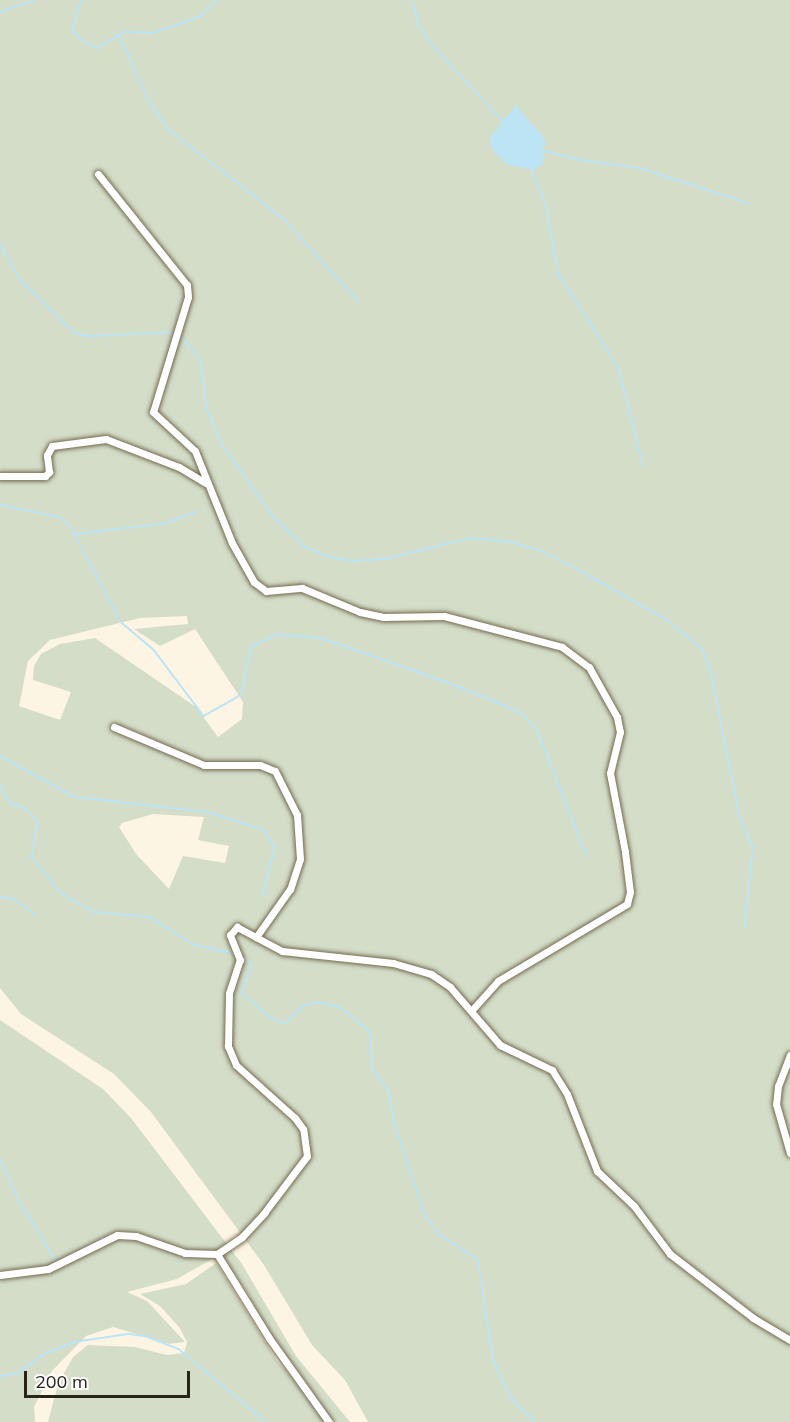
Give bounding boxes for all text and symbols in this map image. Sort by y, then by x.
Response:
scale bar [27,1359,194,1397]
text: 200 m [35,1370,88,1393]

